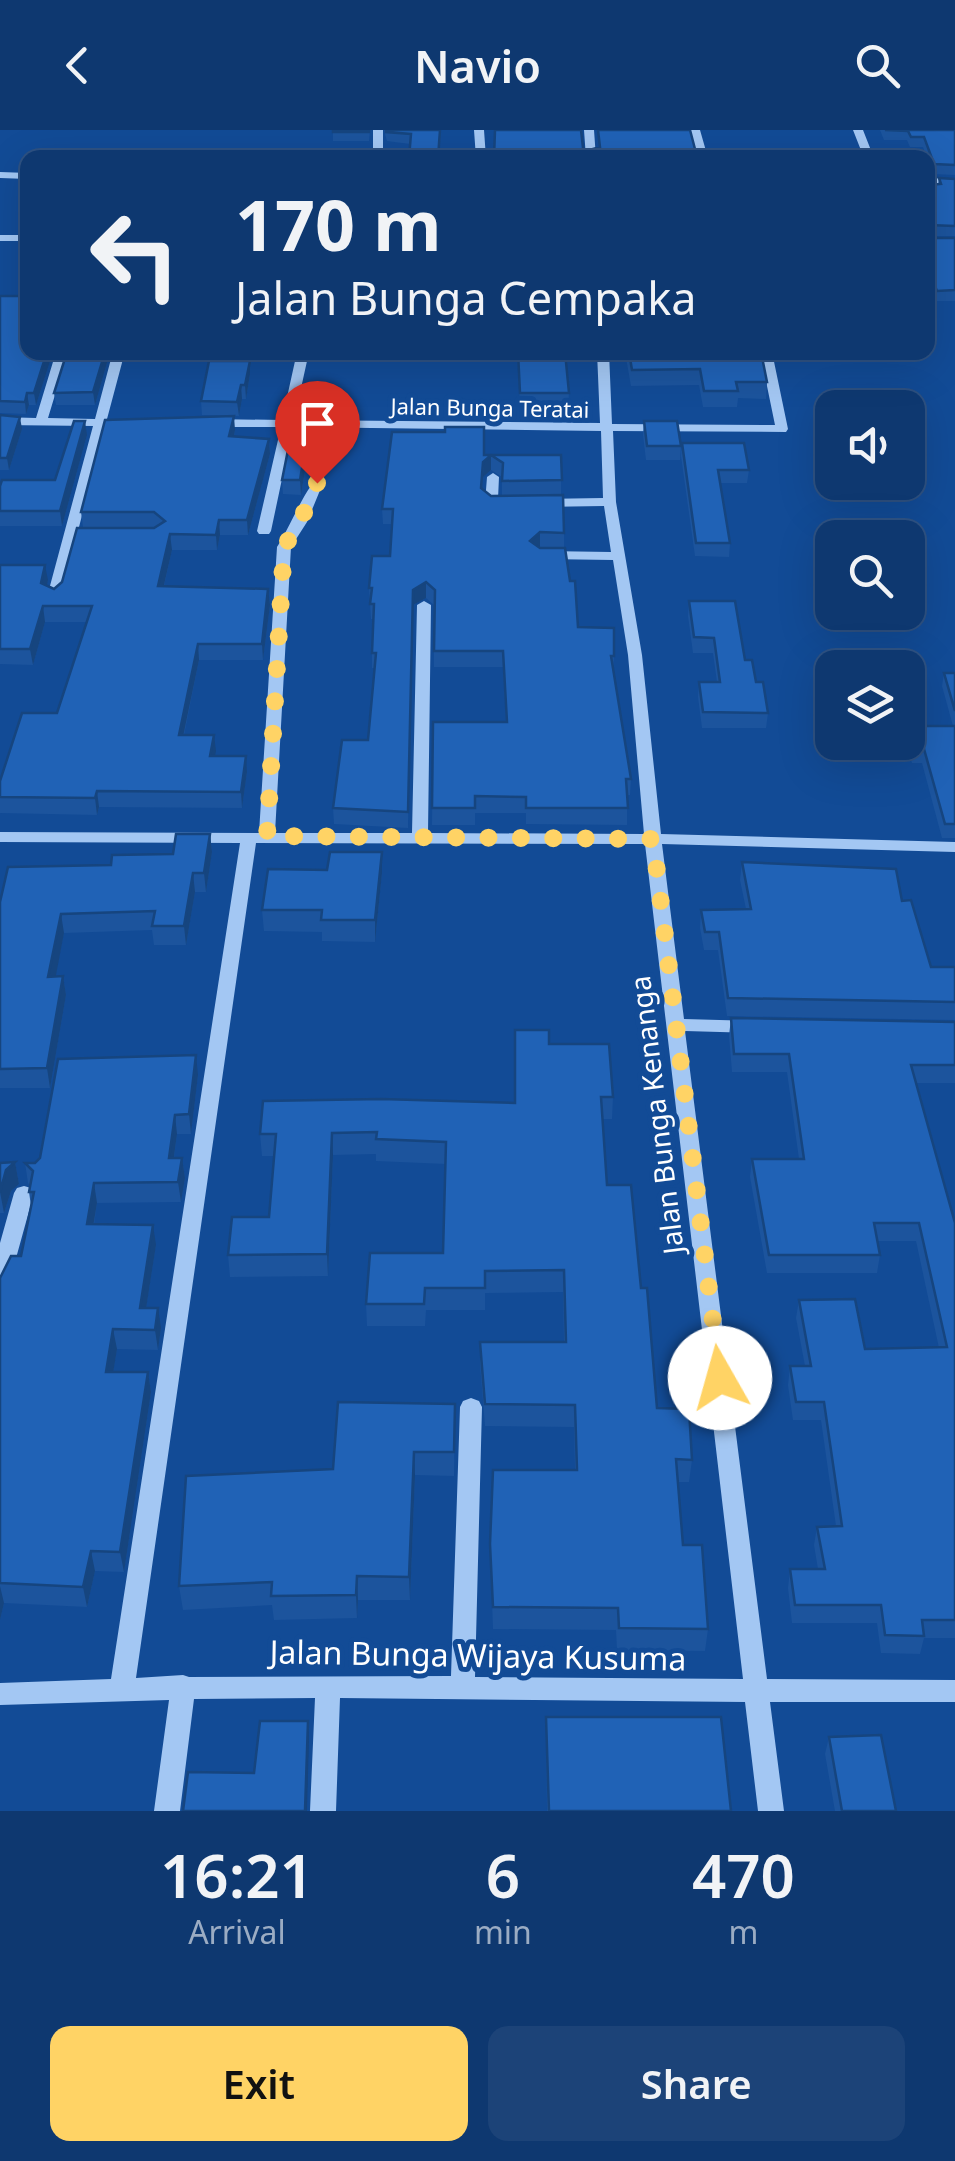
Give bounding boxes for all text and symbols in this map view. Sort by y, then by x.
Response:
text: Navio [414,35,541,96]
icon: back [50,38,105,93]
icon: search [850,38,905,93]
text: 170 m [235,176,442,272]
icon: left [70,190,200,320]
text: Jalan Bunga Cempaka [235,267,696,328]
pin [275,381,360,484]
street label: Jalan Bunga Teratai [388,390,590,424]
map controls [815,390,925,760]
button: sound [815,390,925,500]
icon: arrive [290,396,345,451]
button: search [815,520,925,630]
button: layers [815,650,925,760]
street label: Jalan Bunga Kenanga [620,974,692,1260]
position arrow [668,1326,772,1430]
street label: Jalan Bunga Wijaya Kusuma [266,1629,687,1680]
text: 16:21 [160,1834,314,1916]
text: 6 [486,1834,520,1916]
text: 470 [692,1834,795,1916]
text: Arrival [188,1910,286,1953]
text: min [474,1910,532,1953]
text: m [728,1910,758,1953]
button: Exit [50,2026,468,2141]
button: Share [488,2026,905,2141]

